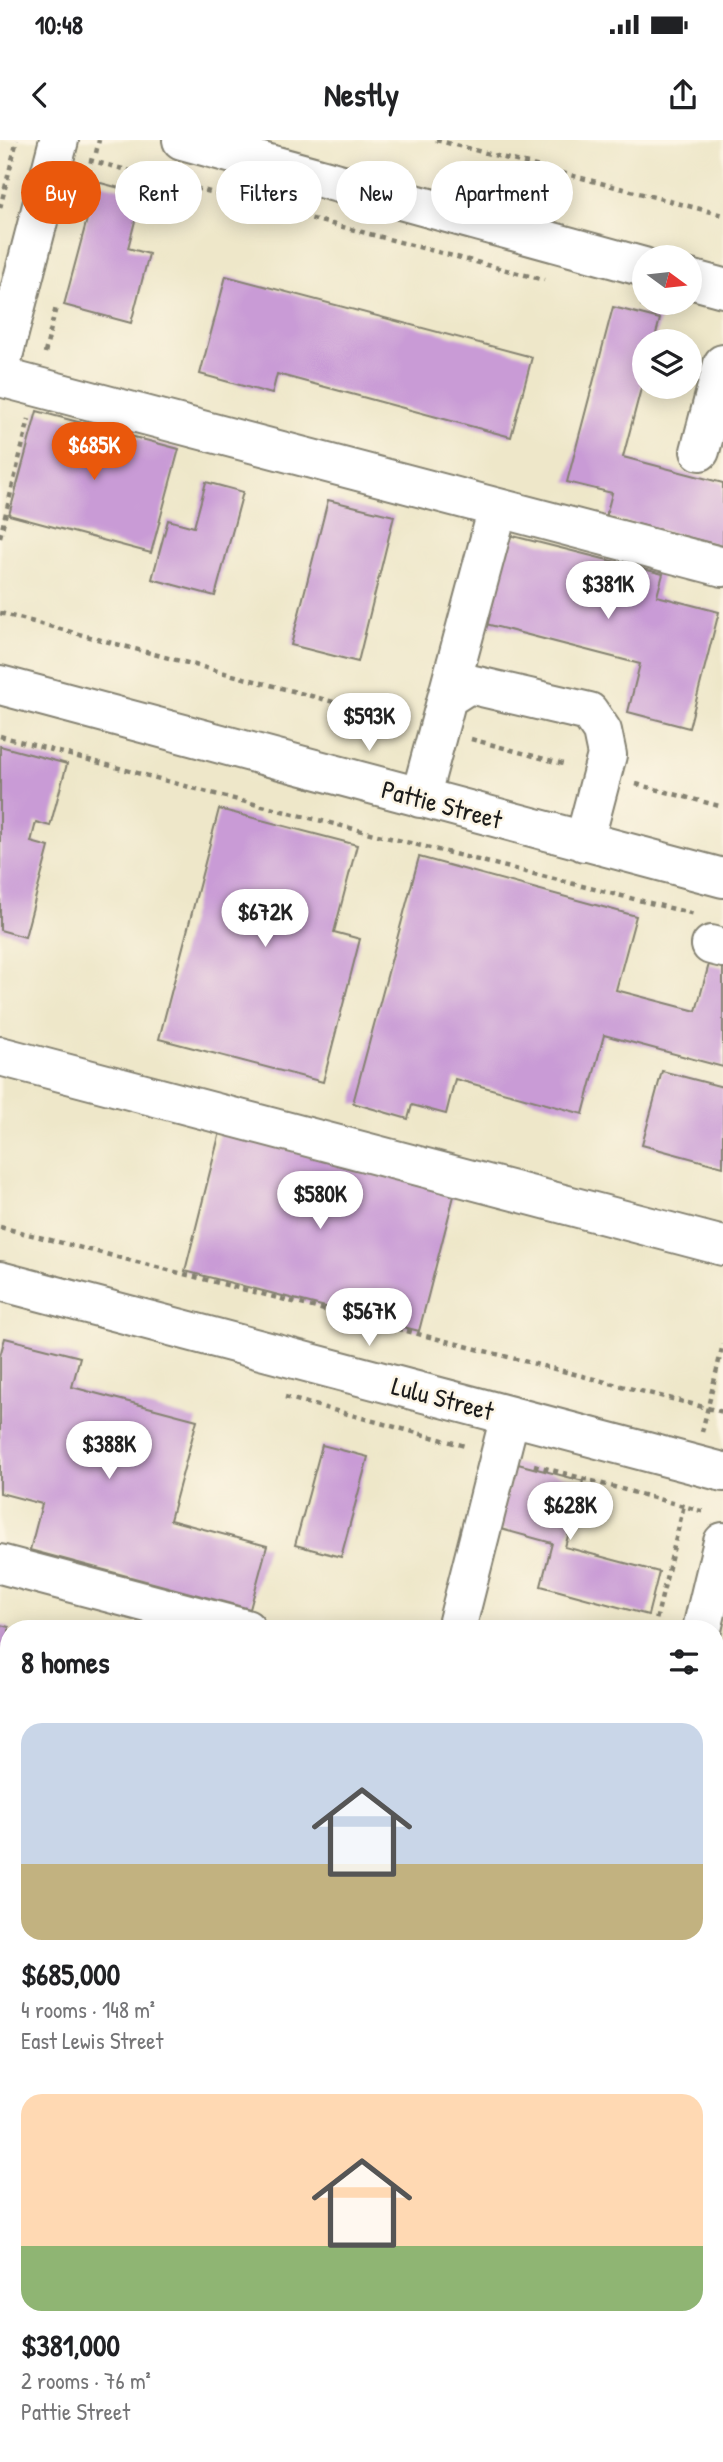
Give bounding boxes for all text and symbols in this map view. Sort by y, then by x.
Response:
text: 10:48 [35,7,83,42]
text: Nestly [324,73,399,116]
icon: back [21,76,59,114]
icon: share [664,76,702,114]
chip: Buy [21,161,101,224]
chip: Rent [115,161,202,224]
chip: Filters [216,161,322,224]
chip: New [336,161,417,224]
chip: Apartment [431,161,573,224]
north arrow [632,245,702,315]
map controls [632,245,702,399]
button: layers [632,329,702,399]
pin: $685K [45,422,143,482]
text: $685K [68,429,120,460]
pin: $381K [559,561,657,621]
text: $381K [582,568,634,599]
pin: $593K [320,694,418,753]
text: $593K [343,700,395,731]
street label: Pattie Street [378,771,507,837]
pin: $672K [216,890,314,949]
text: $672K [237,896,293,927]
pin: $580K [271,1172,369,1231]
text: $580K [293,1178,347,1209]
pin: $567K [320,1288,418,1348]
text: $567K [342,1295,396,1326]
street label: Lulu Street [388,1368,499,1429]
pin: $388K [60,1422,158,1481]
text: $388K [82,1428,136,1459]
pin: $628K [521,1482,619,1542]
text: $628K [543,1489,597,1520]
text: 8 homes [21,1642,109,1682]
icon: filters [665,1643,703,1681]
icon: home [299,1769,425,1895]
text: $685,000 [21,1954,120,1994]
text: 4 rooms · 148 m² [21,1994,155,2025]
text: East Lewis Street [21,2025,163,2056]
icon: home [299,2140,425,2266]
text: $381,000 [21,2325,120,2365]
text: 2 rooms · 76 m² [21,2365,151,2396]
text: Pattie Street [21,2396,130,2427]

